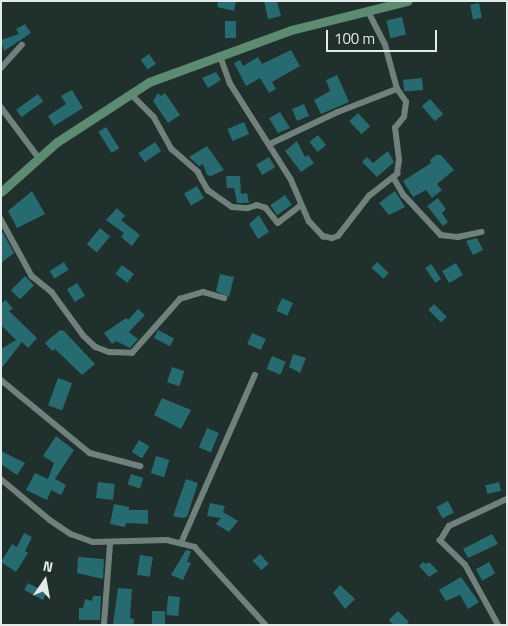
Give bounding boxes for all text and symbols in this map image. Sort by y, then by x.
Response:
scale bar [328,20,439,52]
text: 100 m [334,27,375,50]
text: N [41,555,55,577]
north arrow [20,556,70,606]

